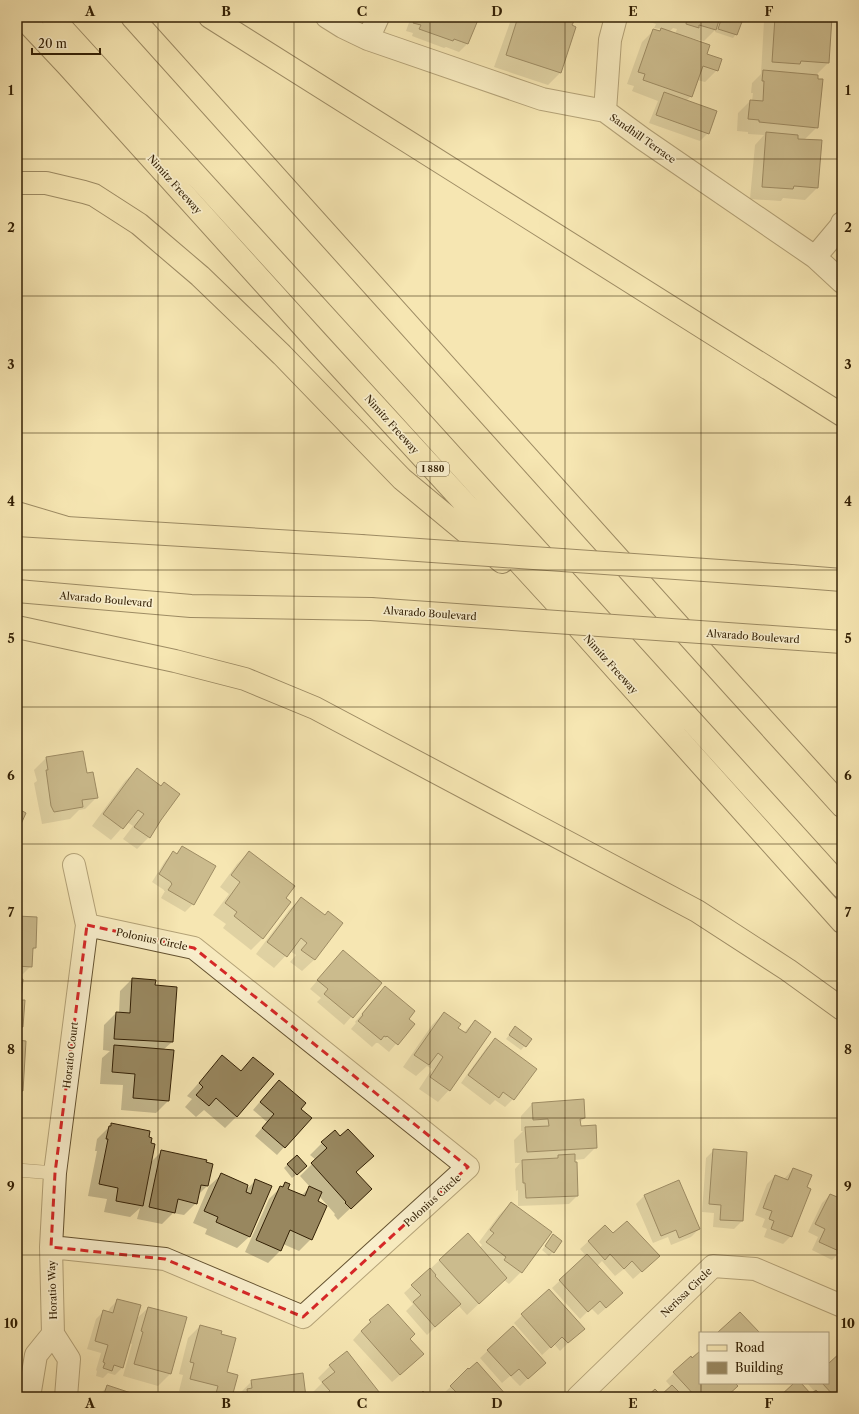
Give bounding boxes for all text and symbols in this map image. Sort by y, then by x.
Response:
text: A [84,3,96,19]
text: B [221,3,231,19]
text: C [357,3,367,19]
text: D [491,3,503,19]
text: E [628,3,638,19]
text: F [765,3,774,19]
scale bar [32,30,100,56]
text: 20 m [38,36,67,51]
text: 1 [8,82,14,98]
text: 1 [845,82,851,98]
street label: Sandhill Terrace [607,111,679,166]
street label: Nimitz Freeway [145,152,205,217]
text: 2 [7,219,15,235]
text: 2 [844,219,852,235]
text: 3 [7,356,15,372]
text: 3 [844,356,852,372]
street label: Nimitz Freeway [362,392,422,457]
road number: I 880 [417,462,449,476]
text: 4 [7,493,15,509]
text: 4 [844,493,852,509]
street label: Alvarado Boulevard [58,589,153,610]
street label: Alvarado Boulevard [382,604,477,623]
street label: Alvarado Boulevard [705,627,800,646]
text: 5 [7,630,15,646]
text: 5 [844,630,852,646]
street label: Nimitz Freeway [581,632,641,697]
text: 6 [7,767,15,783]
text: 6 [844,767,852,783]
text: 7 [8,904,15,920]
text: 7 [845,904,852,920]
street label: Polonius Circle [115,926,189,953]
street label: Horatio Court [60,1021,81,1089]
text: 8 [7,1041,15,1057]
text: 8 [844,1041,852,1057]
street label: Polonius Circle [401,1171,464,1230]
text: 9 [7,1178,15,1194]
text: 9 [844,1178,852,1194]
street label: Horatio Way [45,1260,60,1320]
street label: Nerissa Circle [658,1264,715,1320]
text: 10 [4,1315,18,1331]
text: 10 [841,1315,855,1331]
legend [699,1332,829,1384]
text: Road [735,1340,765,1355]
text: Building [735,1360,783,1375]
text: A [84,1395,96,1411]
text: B [221,1395,231,1411]
text: C [357,1395,367,1411]
text: D [491,1395,503,1411]
text: E [628,1395,638,1411]
text: F [765,1395,774,1411]

